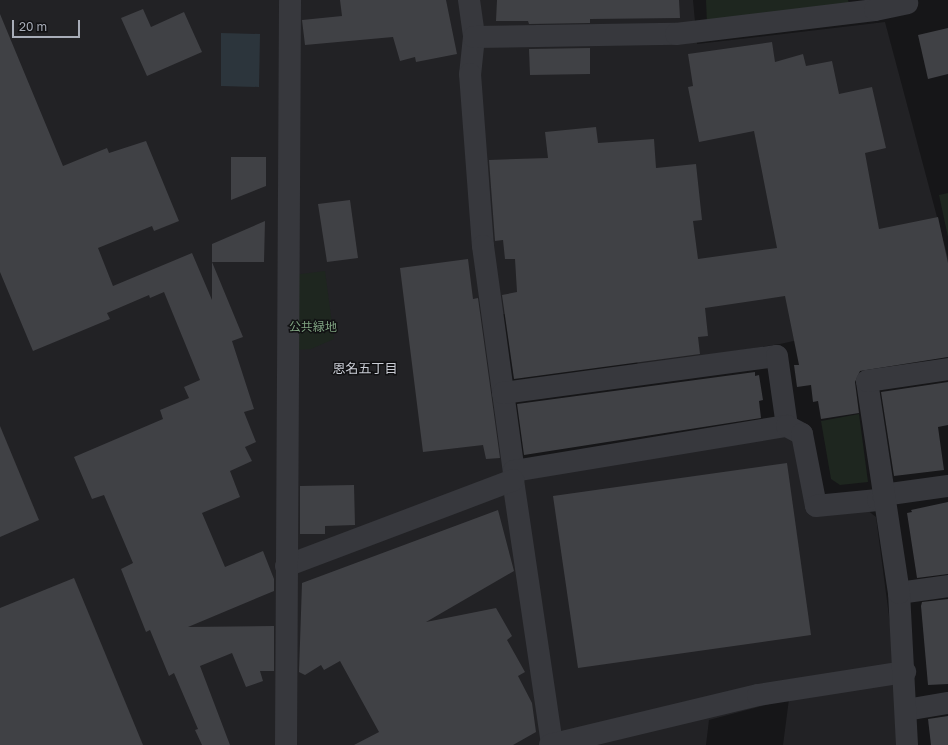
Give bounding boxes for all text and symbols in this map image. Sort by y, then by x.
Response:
scale bar [14,12,82,38]
text: 20 m [19,19,47,34]
park label: 公共緑地 [289,320,337,334]
district label: 恩名五丁目 [333,360,397,376]

